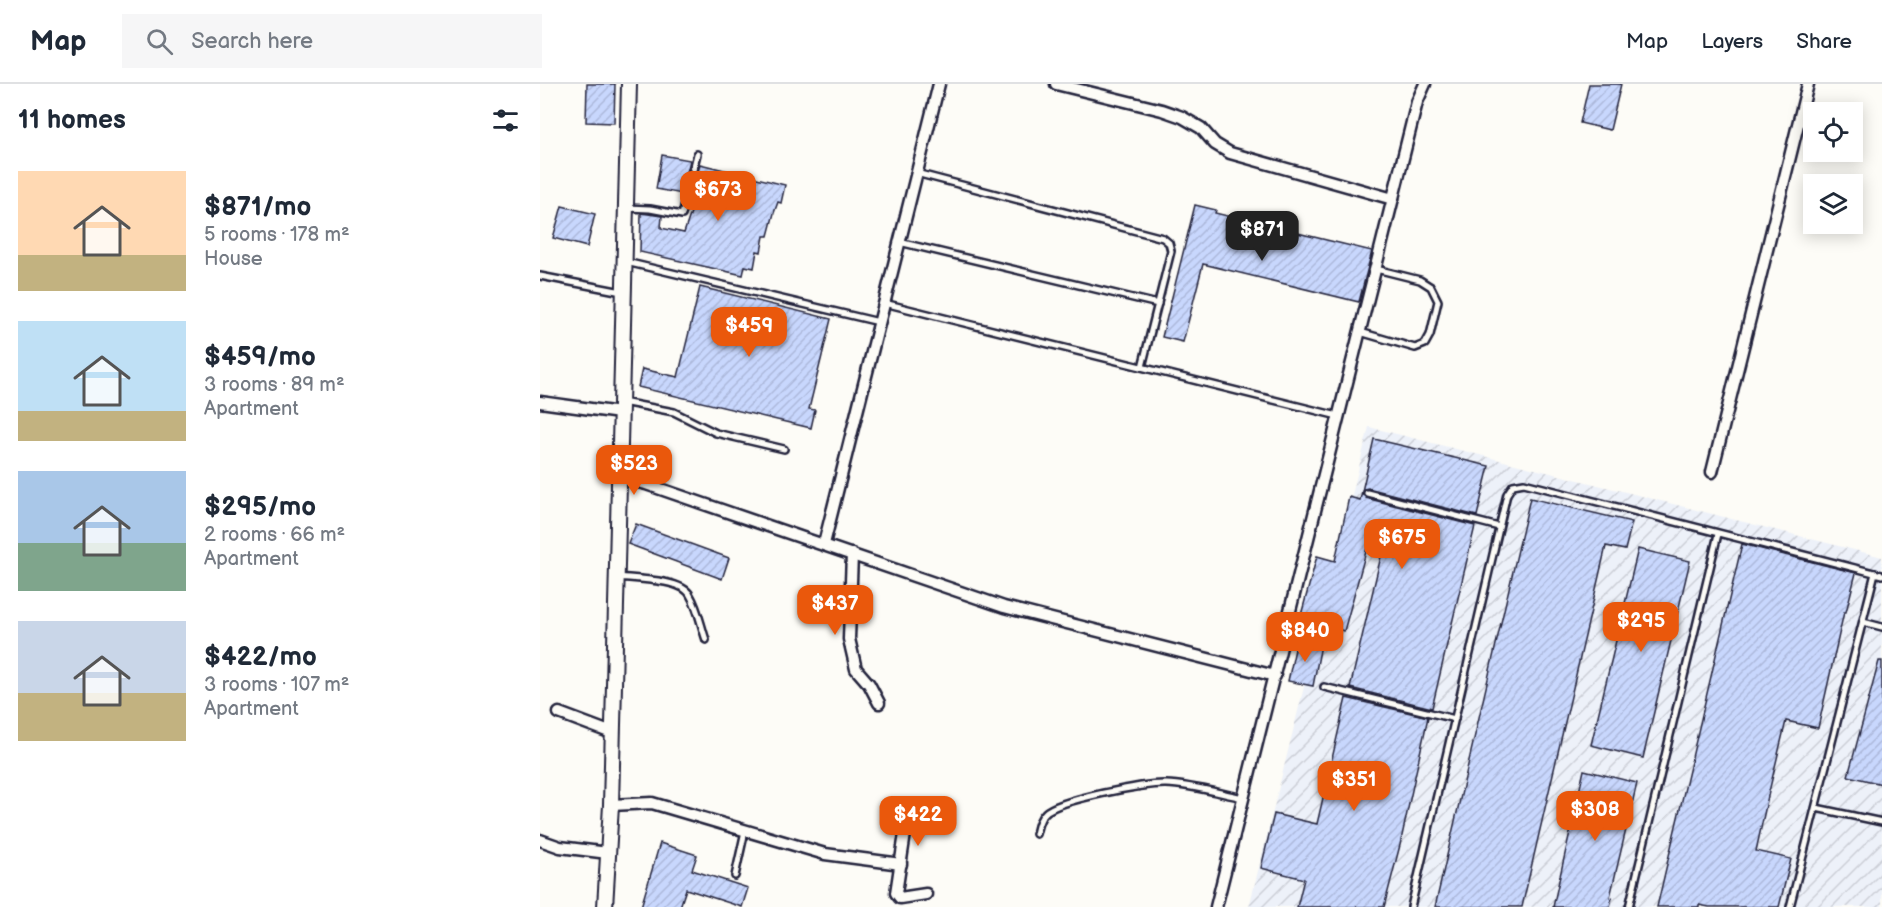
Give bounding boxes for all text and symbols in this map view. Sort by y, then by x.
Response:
search box [122,14,542,68]
text: Map [30,25,86,58]
icon: search [143,25,176,58]
text: Search here [191,28,313,55]
text: Map [1626,29,1668,54]
text: Layers [1701,29,1763,54]
text: Share [1796,29,1852,54]
map controls [1803,102,1863,234]
button: locate [1803,102,1863,162]
icon: filters [489,104,522,137]
text: 11 homes [18,105,126,136]
pin: $673 [682,171,754,222]
button: layers [1803,174,1863,234]
text: $673 [694,178,742,202]
text: $871/mo [204,192,311,223]
icon: home [66,195,138,267]
pin: $871 [1226,211,1298,262]
text: $871 [1240,218,1284,242]
text: 5 rooms · 178 m² [204,223,350,247]
text: House [204,247,263,271]
pin: $459 [713,307,785,358]
text: $459 [725,314,773,338]
text: $459/mo [204,342,316,373]
icon: home [66,345,138,417]
text: 3 rooms · 89 m² [204,373,345,397]
text: Apartment [204,397,299,421]
pin: $523 [598,445,670,496]
text: $523 [610,452,658,476]
text: $295/mo [204,492,316,523]
icon: home [66,495,138,567]
pin: $675 [1366,519,1438,570]
text: 2 rooms · 66 m² [204,523,345,547]
text: $675 [1378,526,1426,550]
text: Apartment [204,547,299,571]
pin: $437 [799,585,871,636]
text: $437 [811,592,859,616]
pin: $295 [1605,602,1677,653]
text: $295 [1617,609,1665,633]
pin: $840 [1269,612,1341,663]
text: $840 [1280,619,1330,643]
text: $422/mo [204,642,317,673]
icon: home [66,645,138,717]
text: 3 rooms · 107 m² [204,673,349,697]
text: Apartment [204,697,299,721]
pin: $351 [1318,761,1390,812]
text: $351 [1332,768,1376,792]
pin: $308 [1559,791,1631,842]
pin: $422 [882,796,954,847]
text: $308 [1570,798,1620,822]
text: $422 [894,803,942,827]

